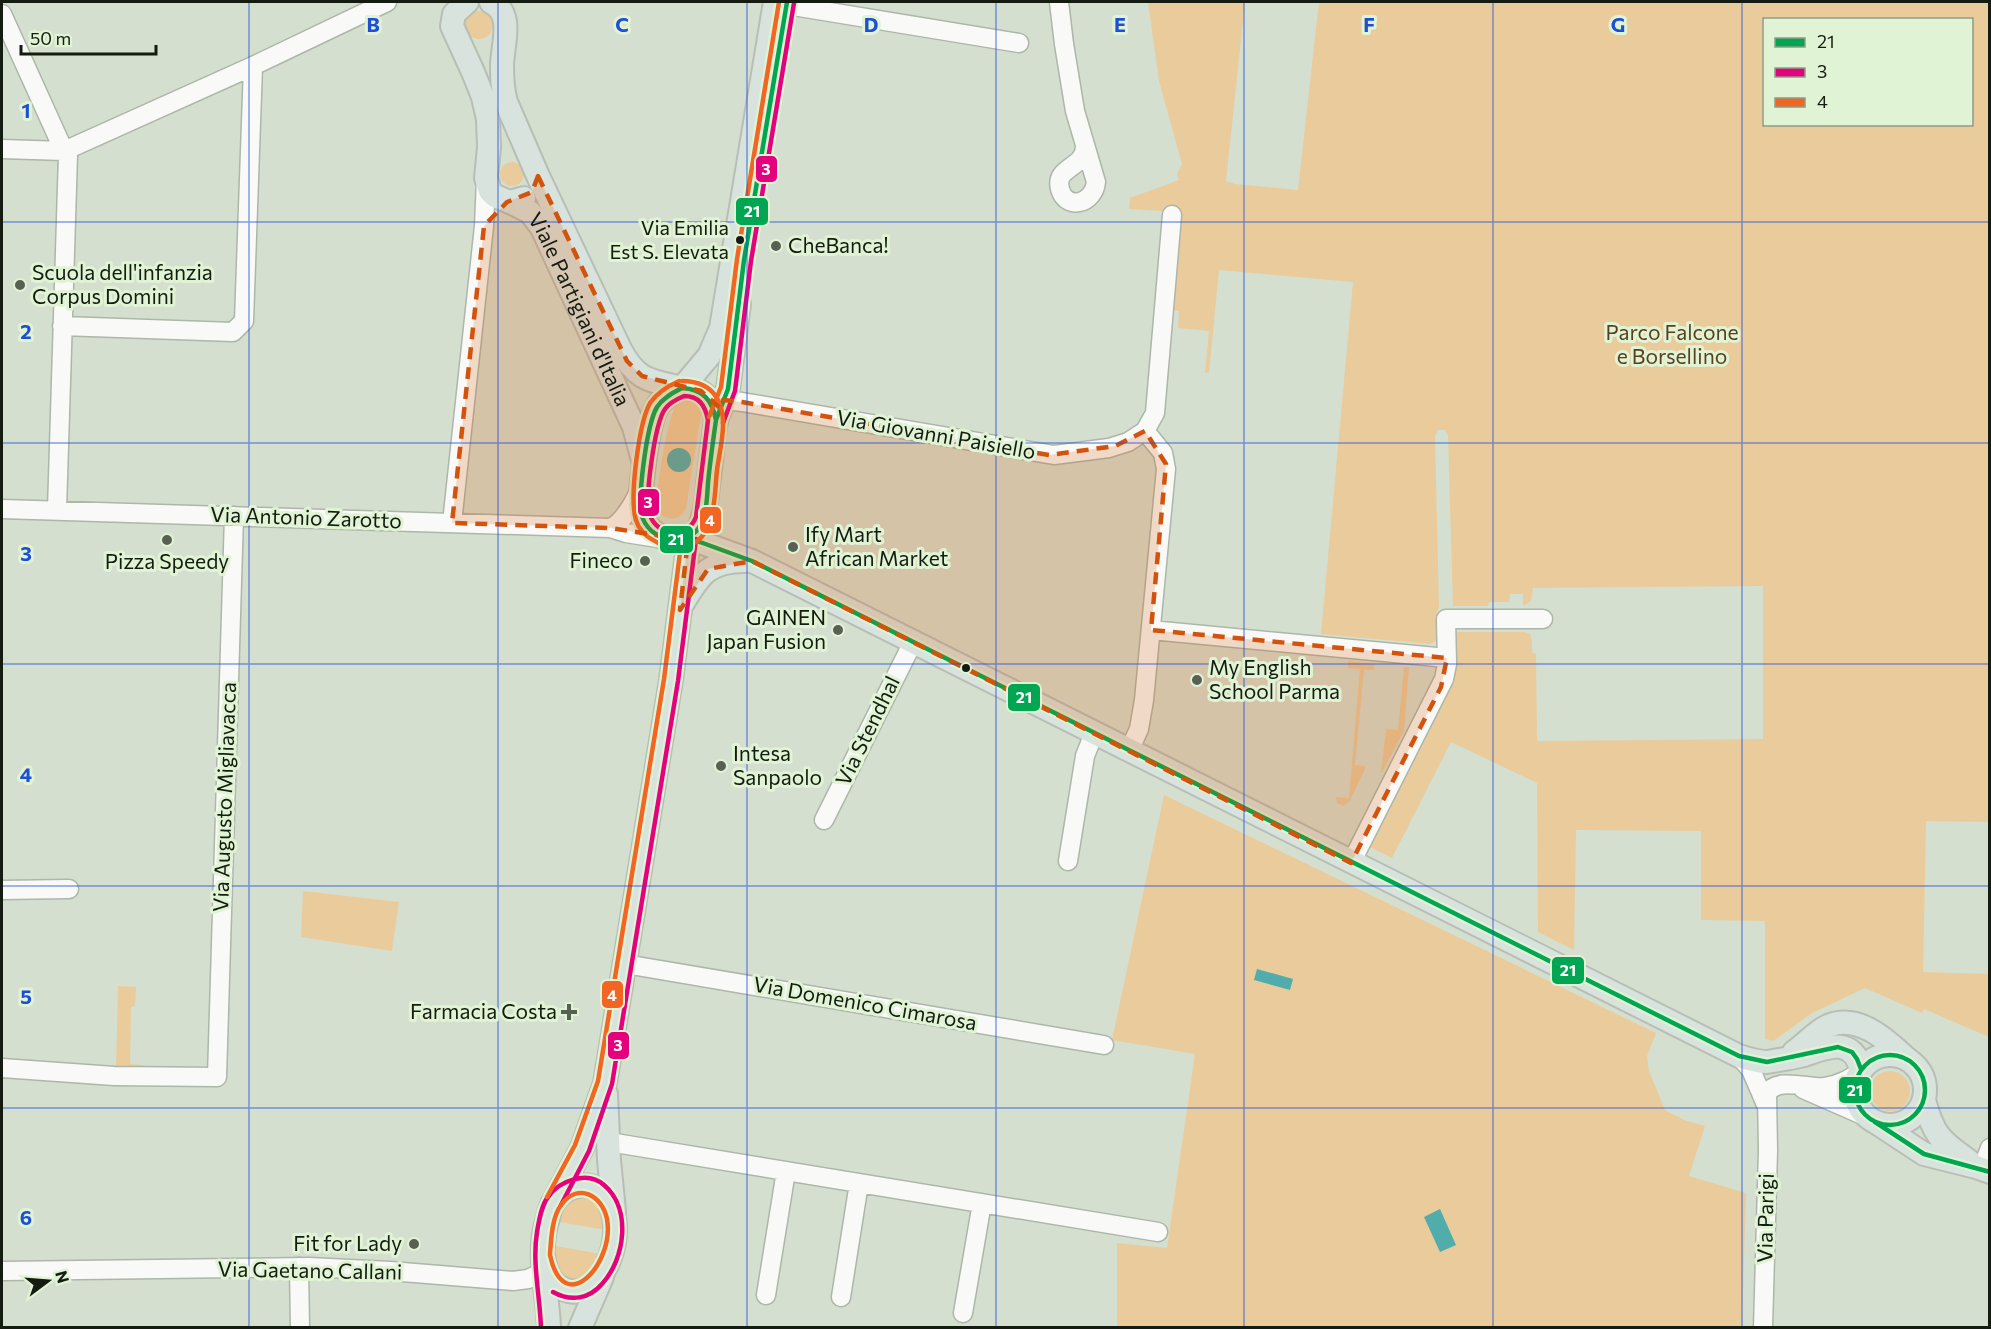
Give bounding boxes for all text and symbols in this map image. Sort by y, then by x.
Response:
text: B [366,12,380,36]
text: C [615,12,629,36]
text: D [864,12,878,36]
text: E [1114,12,1126,36]
text: F [1363,12,1375,36]
text: G [1611,12,1625,36]
scale bar [21,18,156,56]
legend [1763,18,1973,126]
text: 50 m [30,27,71,49]
text: 21 [1817,30,1835,52]
text: 3 [1817,60,1827,82]
text: 4 [1817,90,1828,112]
text: 1 [21,98,31,122]
line badge: 3 [755,155,778,183]
text: 3 [761,159,771,178]
line badge: 21 [735,197,769,226]
text: 21 [744,201,760,220]
street label: Viale Partigiani d'Italia [524,207,637,410]
place label: Via Emilia Est S. Elevata [609,215,729,263]
place label: CheBanca! [788,232,888,257]
marker: Via Emilia Est S. Elevata [734,234,746,246]
marker: CheBanca! [769,239,783,253]
place label: Scuola dell'infanzia Corpus Domini [32,259,213,308]
marker: Scuola dell'infanzia Corpus Domini [13,278,27,292]
text: 2 [20,319,32,343]
park label: Parco Falcone e Borsellino [1605,319,1739,368]
street label: Via Giovanni Paisiello [835,404,1038,463]
line badge: 3 [637,488,660,517]
text: 3 [643,492,653,511]
street label: Via Antonio Zarotto [210,501,402,532]
line badge: 4 [699,506,722,534]
text: 4 [705,510,715,529]
place label: Ify Mart African Market [805,521,948,570]
line badge: 21 [659,525,694,554]
text: 21 [668,529,684,548]
marker: Pizza Speedy [160,533,174,547]
marker: Ify Mart African Market [786,540,800,554]
text: 3 [20,541,32,565]
place label: Fineco [570,547,633,572]
place label: Pizza Speedy [105,548,229,573]
marker: Fineco [638,554,652,568]
place label: GAINEN Japan Fusion [706,604,826,653]
marker: GAINEN Japan Fusion [831,623,845,637]
place label: My English School Parma [1209,654,1340,703]
unlabelled marker [960,662,972,674]
street label: Via Stendhal [829,671,904,789]
marker: My English School Parma [1190,673,1204,687]
street label: Via Augusto Migliavacca [207,682,240,912]
line badge: 21 [1007,683,1041,712]
text: 21 [1016,687,1032,706]
place label: Intesa Sanpaolo [733,740,822,789]
marker: Intesa Sanpaolo [714,759,728,773]
text: 4 [20,762,32,786]
line badge: 21 [1551,956,1585,985]
text: 21 [1560,960,1576,979]
street label: Via Domenico Cimarosa [752,971,979,1035]
line badge: 4 [601,980,624,1009]
text: 5 [20,984,32,1008]
text: 4 [607,985,617,1004]
place label: Farmacia Costa [410,998,557,1023]
marker: Farmacia Costa [562,1005,576,1019]
line badge: 3 [607,1031,630,1060]
text: 3 [613,1035,623,1054]
line badge: 21 [1838,1076,1872,1104]
text: 21 [1847,1080,1863,1099]
street label: Via Parigi [1751,1173,1778,1263]
text: 6 [20,1205,32,1229]
place label: Fit for Lady [293,1230,402,1255]
marker: Fit for Lady [407,1237,421,1251]
north arrow [18,1251,78,1311]
street label: Via Gaetano Callani [217,1255,403,1284]
text: N [52,1268,74,1285]

